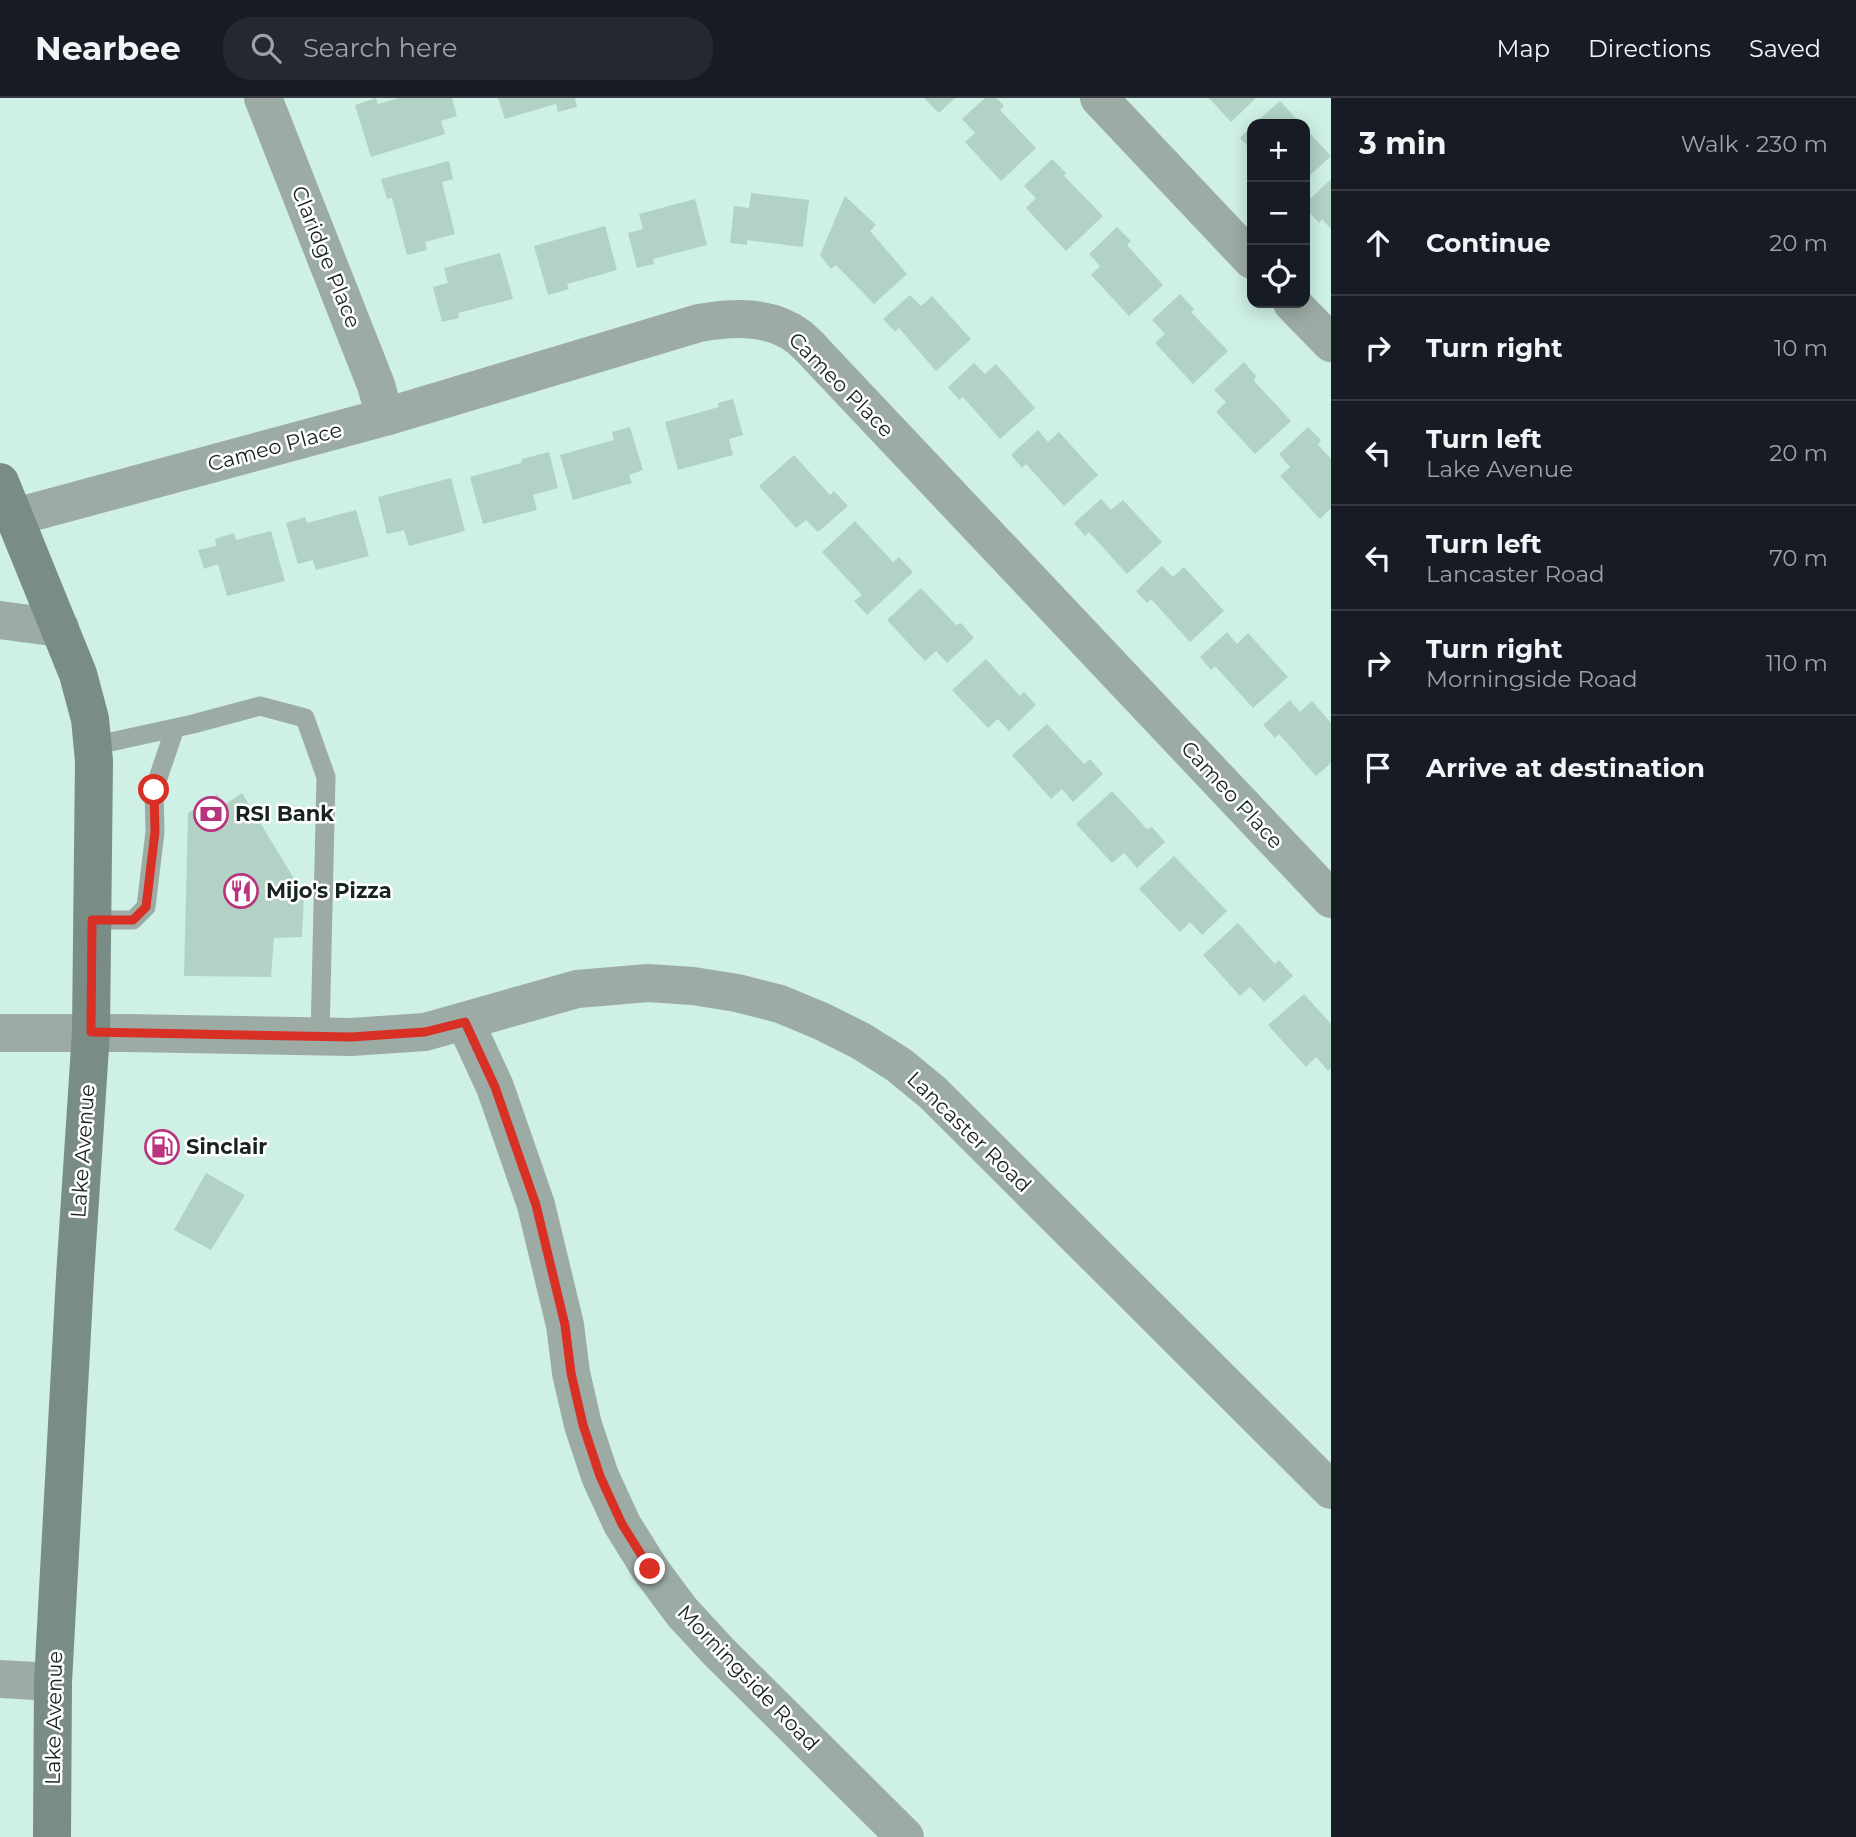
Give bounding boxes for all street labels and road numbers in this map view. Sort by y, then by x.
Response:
street label: Claridge Place [287,182,366,332]
street label: Cameo Place [784,327,899,442]
street label: Cameo Place [205,417,345,476]
street label: Cameo Place [1176,736,1289,854]
street label: Lancaster Road [902,1066,1037,1197]
street label: Lake Avenue [65,1083,100,1219]
street label: Morningside Road [672,1600,824,1756]
street label: Lake Avenue [40,1651,67,1785]

